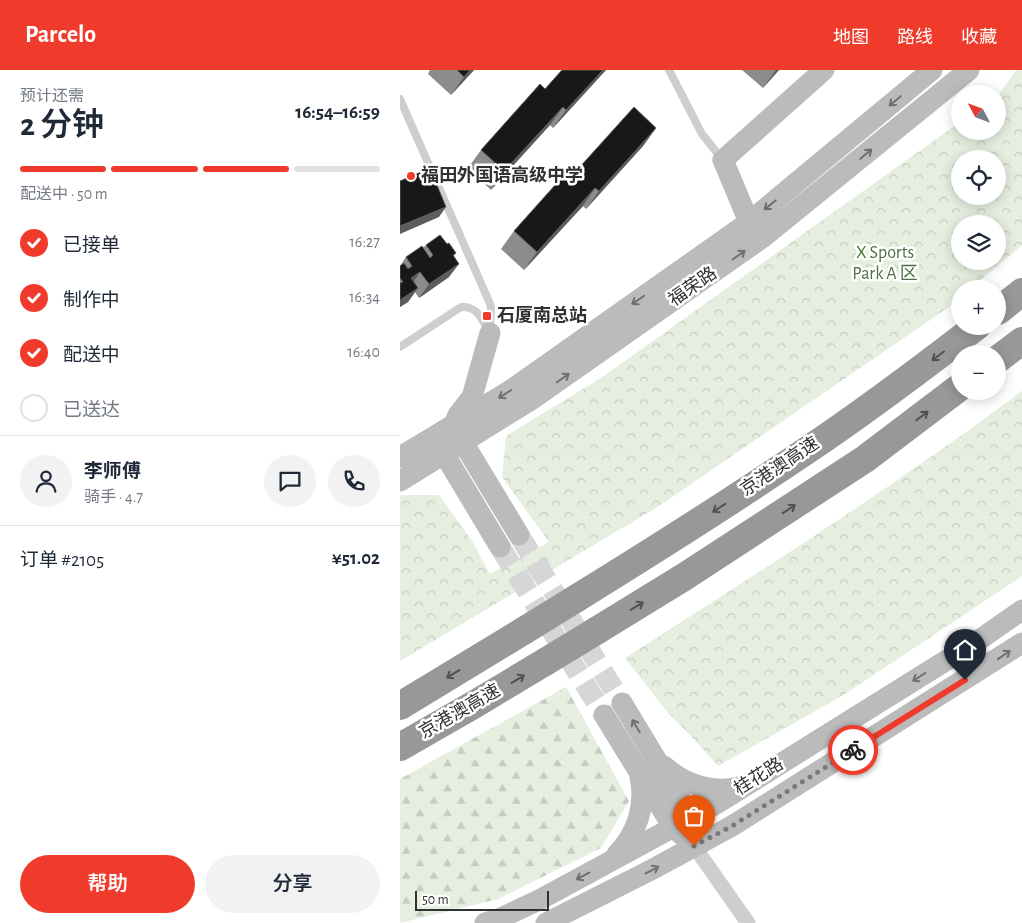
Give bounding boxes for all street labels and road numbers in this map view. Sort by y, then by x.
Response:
street label: 福荣路 [665,263,720,310]
street label: 京港澳高速 [737,433,822,500]
street label: 京港澳高速 [416,680,503,742]
street label: 桂花路 [730,753,787,799]

